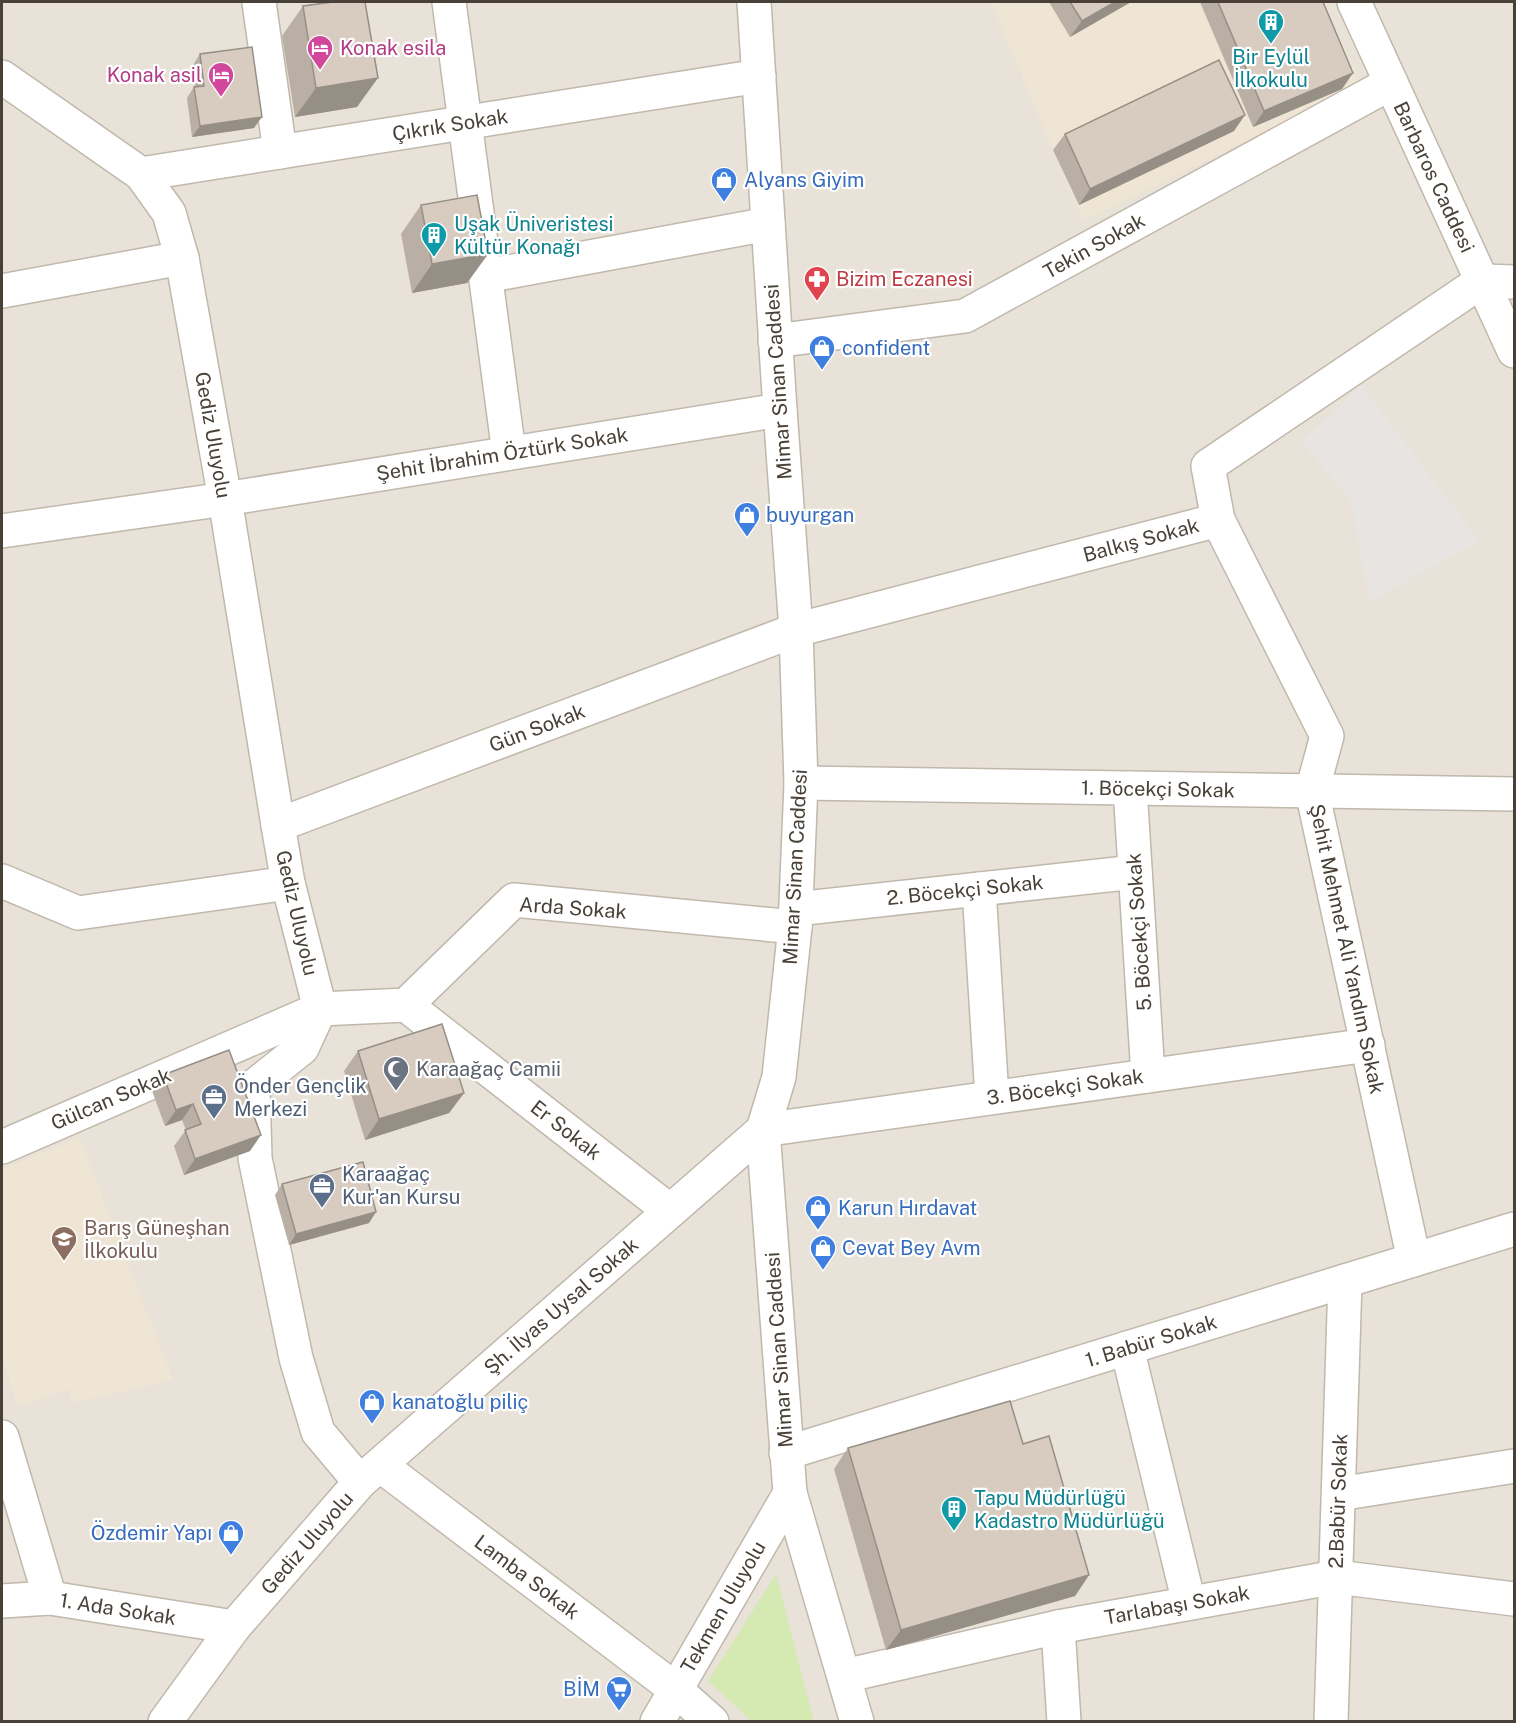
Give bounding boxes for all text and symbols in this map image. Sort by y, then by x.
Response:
building icon: Bir Eylül İlkokulu [1256,7,1286,45]
hotel icon: Konak esila [305,33,335,71]
place label: Konak esila [340,36,446,60]
place label: Bir Eylül İlkokulu [1232,45,1310,92]
hotel icon: Konak asil [206,60,236,98]
place label: Konak asil [107,63,202,87]
street label: Barbaros Caddesi [1388,98,1480,256]
street label: Çıkrık Sokak [390,104,510,146]
shop icon: Alyans Giyim [709,165,739,203]
place label: Alyans Giyim [744,168,864,192]
street label: Tekin Sokak [1039,208,1149,284]
place label: Uşak Üniveristesi Kültür Konağı [454,211,614,259]
building icon: Uşak Üniveristesi Kültür Konağı [419,220,449,258]
pharmacy icon: Bizim Eczanesi [802,264,832,302]
place label: Bizim Eczanesi [836,267,973,291]
street label: Mimar Sinan Caddesi [759,283,797,481]
shop icon: confident [807,333,837,371]
place label: confident [842,336,930,360]
street label: Gediz Uluyolu [190,370,236,500]
street label: Şehit İbrahim Öztürk Sokak [374,421,630,486]
shop icon: buyurgan [732,500,762,538]
place label: buyurgan [766,503,854,527]
street label: Balkış Sokak [1080,513,1202,567]
street label: Gün Sokak [486,699,588,757]
street label: Mimar Sinan Caddesi [778,768,812,966]
street label: 1. Böcekçi Sokak [1081,776,1235,802]
street label: Şehit Mehmet Ali Yandım Sokak [1305,802,1389,1096]
street label: Gediz Uluyolu [271,848,323,978]
street label: 5. Böcekçi Sokak [1122,852,1156,1012]
street label: 2. Böcekçi Sokak [885,870,1045,910]
street label: Arda Sokak [518,892,628,924]
mosque icon: Karaağaç Camii [381,1054,411,1092]
place label: Karaağaç Camii [416,1057,561,1081]
street label: Gülcan Sokak [47,1063,175,1135]
street label: 3. Böcekçi Sokak [985,1064,1145,1110]
place label: Önder Gençlik Merkezi [234,1073,367,1121]
office icon: Önder Gençlik Merkezi [199,1082,229,1120]
street label: Er Sokak [526,1095,606,1165]
place label: Karaağaç Kur'an Kursu [342,1162,460,1209]
office icon: Karaağaç Kur'an Kursu [307,1171,337,1209]
shop icon: Karun Hırdavat [803,1193,833,1231]
place label: Karun Hırdavat [838,1196,977,1220]
place label: Barış Güneşhan İlkokulu [84,1216,229,1263]
school or university icon: Barış Güneşhan İlkokulu [49,1224,79,1262]
street label: Şh. İlyas Uysal Sokak [479,1233,643,1379]
shop icon: Cevat Bey Avm [808,1233,838,1271]
place label: Cevat Bey Avm [842,1236,981,1260]
street label: Mimar Sinan Caddesi [760,1251,798,1449]
street label: 1. Babür Sokak [1082,1310,1220,1372]
shop icon: kanatoğlu piliç [357,1387,387,1425]
place label: kanatoğlu piliç [392,1390,528,1414]
street label: 2.Babür Sokak [1324,1433,1352,1569]
place label: Tapu Müdürlüğü Kadastro Müdürlüğü [974,1486,1165,1533]
street label: Gediz Uluyolu [256,1487,358,1599]
building icon: Tapu Müdürlüğü Kadastro Müdürlüğü [939,1494,969,1532]
shop icon: Özdemir Yapı [216,1518,246,1556]
place label: Özdemir Yapı [91,1520,212,1545]
street label: Lamba Sokak [470,1530,584,1624]
street label: Tekmen Uluyolu [675,1537,771,1677]
street label: Tarlabaşı Sokak [1102,1580,1252,1630]
street label: 1. Ada Sokak [58,1588,178,1630]
supermarket icon: BİM [604,1674,634,1712]
place label: BİM [563,1677,600,1701]

